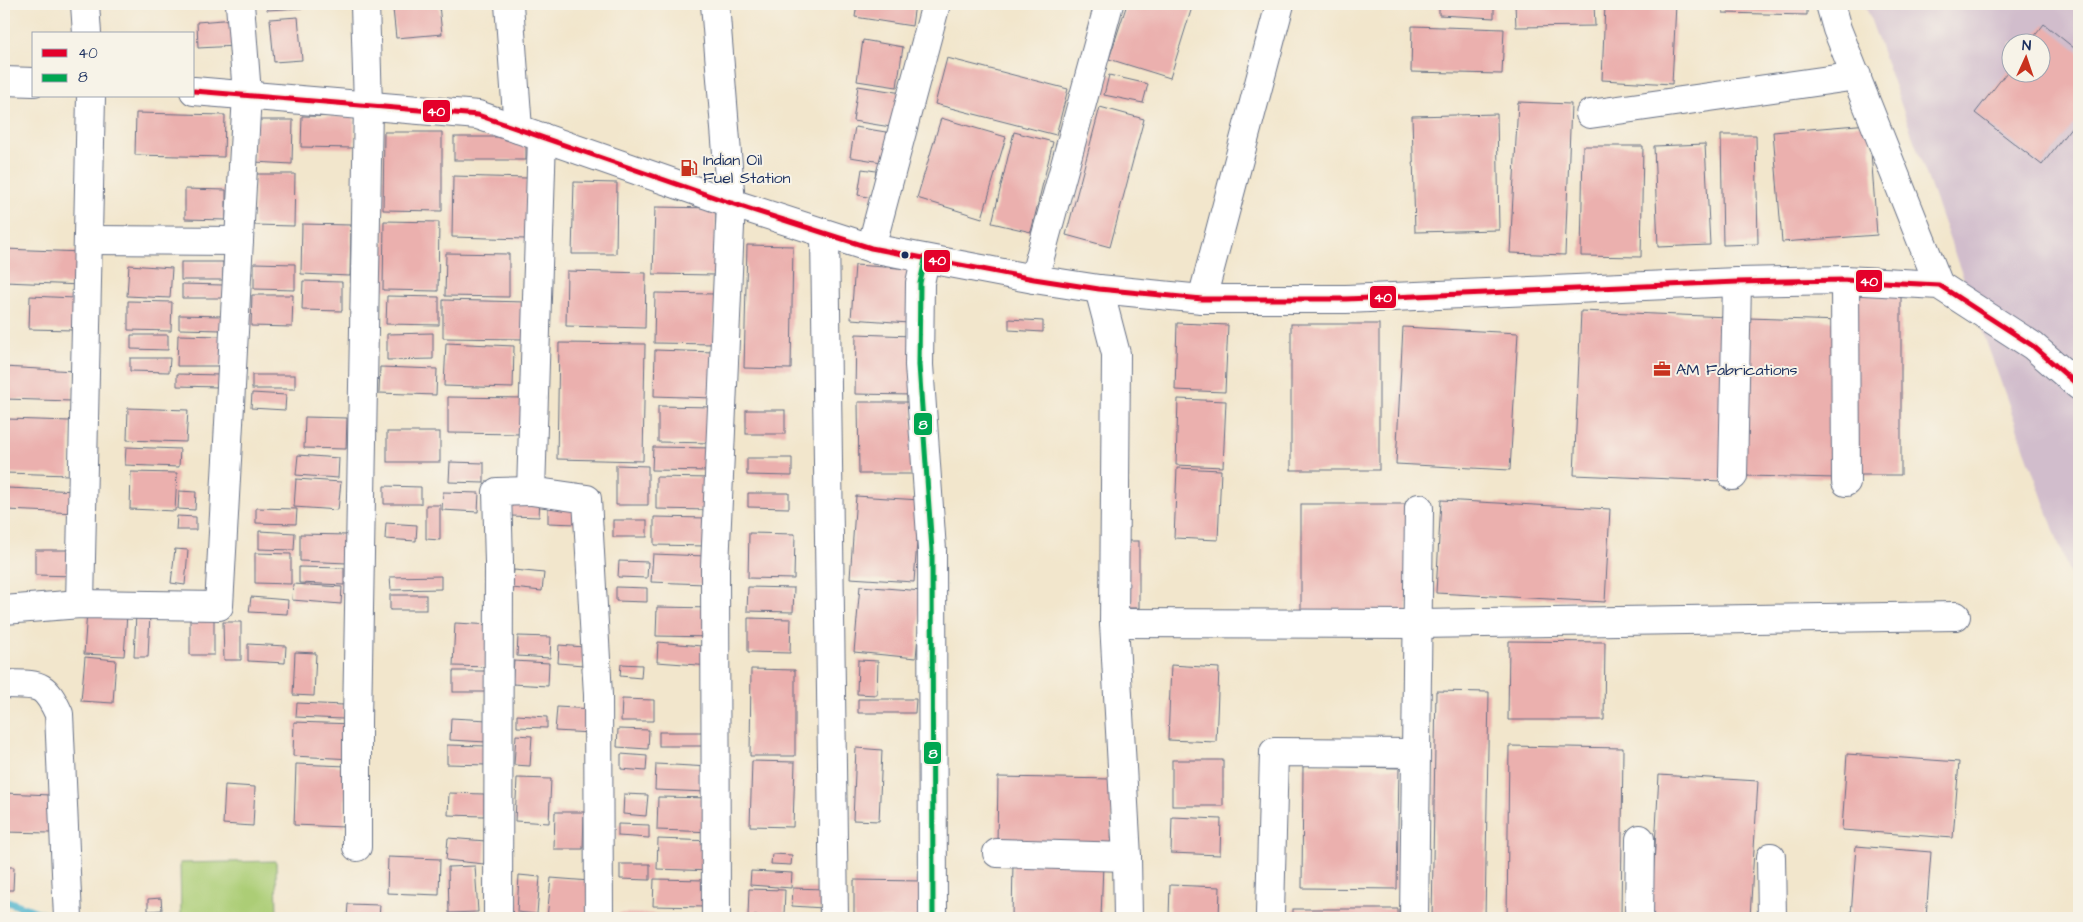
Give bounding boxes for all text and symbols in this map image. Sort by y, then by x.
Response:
legend [32,32,195,98]
north arrow [2000,32,2050,82]
text: N [2022,36,2032,56]
text: 40 [78,43,98,64]
text: 8 [78,67,88,88]
line badge: 40 [422,99,451,123]
text: 40 [427,102,445,122]
place label: Indian Oil Fuel Station [703,149,791,189]
fuel station icon: Indian Oil Fuel Station [679,158,699,178]
line badge: 40 [923,249,951,273]
unlabelled marker [900,250,910,260]
text: 40 [928,251,946,271]
line badge: 40 [1855,269,1883,293]
text: 40 [1860,272,1878,292]
line badge: 40 [1369,285,1397,309]
text: 40 [1374,288,1392,308]
office icon: AM Fabrications [1652,359,1672,379]
place label: AM Fabrications [1676,359,1798,381]
line badge: 8 [913,412,933,436]
text: 8 [918,415,928,435]
line badge: 8 [923,741,942,765]
text: 8 [928,744,938,764]

